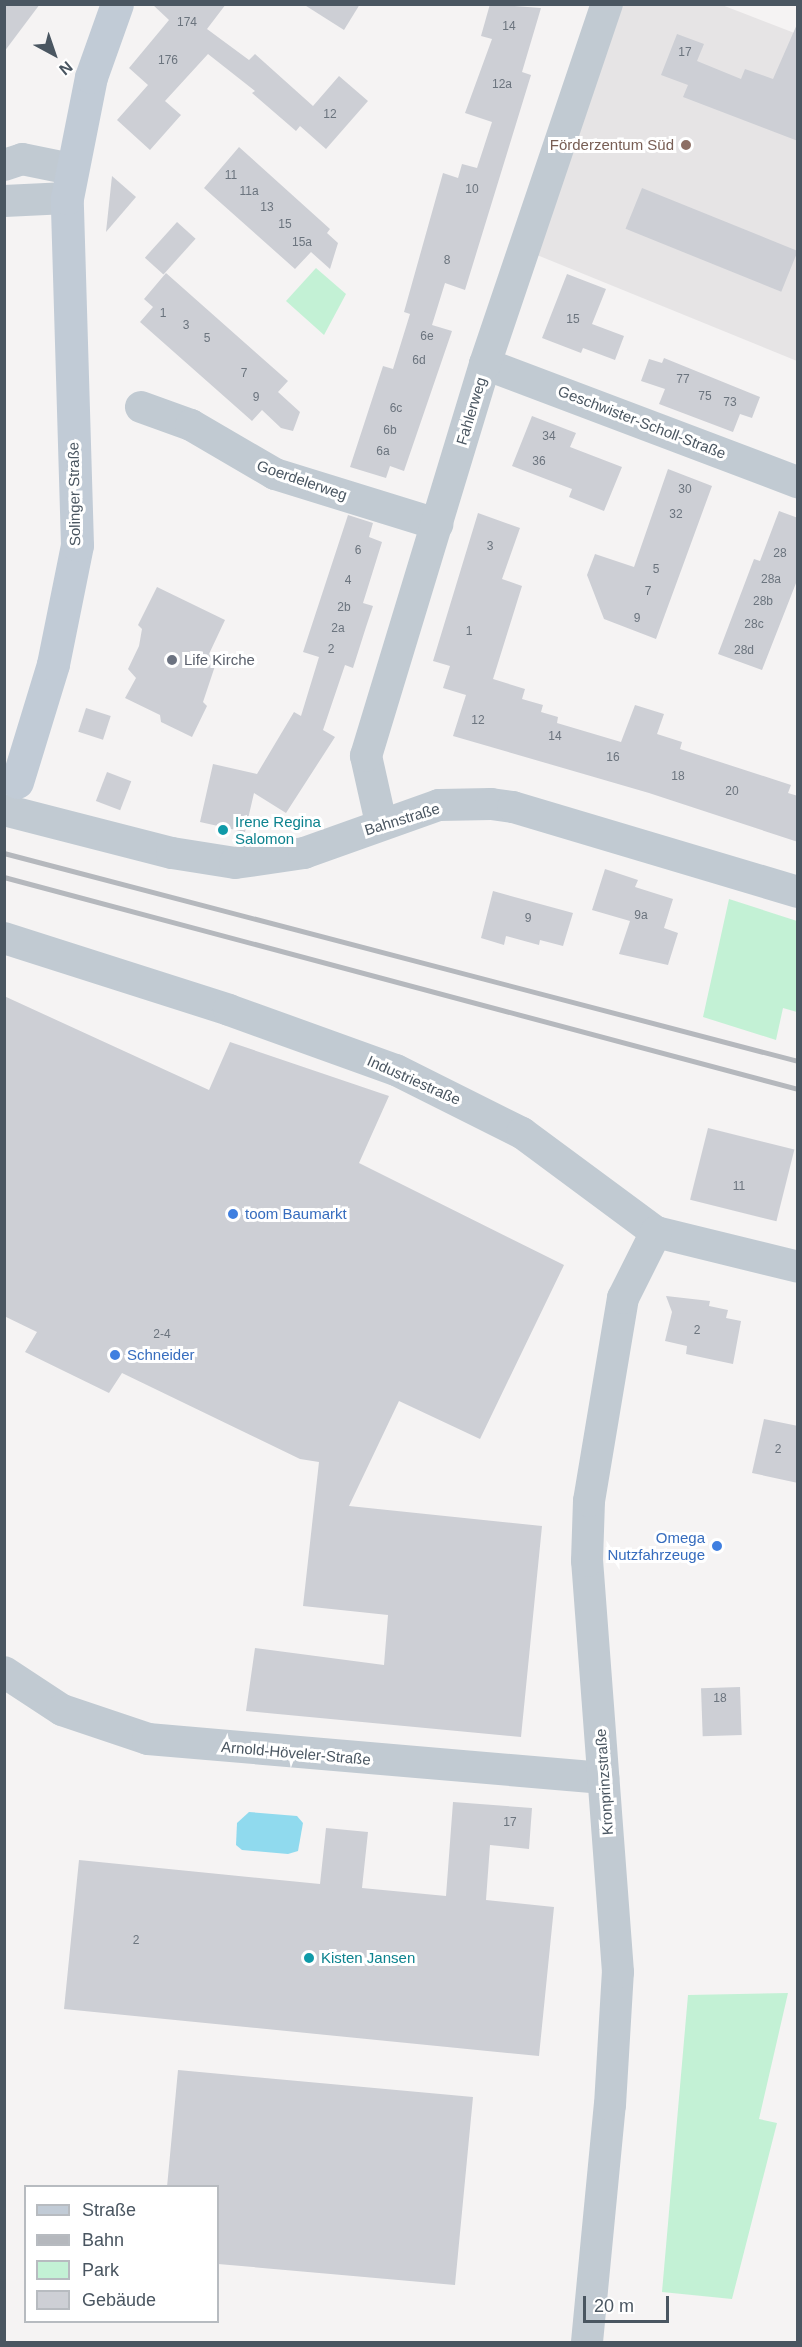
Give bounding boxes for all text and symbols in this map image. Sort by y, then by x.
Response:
house number: 174 [177,16,197,30]
house number: 14 [502,20,516,34]
north arrow [24,24,84,84]
house number: 17 [678,46,692,60]
house number: 176 [158,54,178,68]
text: N [56,58,76,78]
house number: 12a [492,78,512,92]
house number: 12 [323,108,337,122]
place label: Förderzentum Süd [550,136,674,154]
marker: Förderzentum Süd [679,138,693,152]
house number: 11 [225,169,237,183]
house number: 10 [465,183,479,197]
house number: 11a [239,185,259,199]
house number: 13 [260,201,274,215]
house number: 15 [278,218,292,232]
house number: 15a [292,236,312,250]
house number: 8 [444,254,450,268]
house number: 1 [160,307,166,321]
house number: 15 [566,313,580,327]
house number: 3 [183,319,189,333]
house number: 6e [420,330,434,344]
house number: 5 [204,332,210,346]
house number: 6d [412,354,426,368]
house number: 7 [241,367,247,381]
house number: 77 [676,373,690,387]
street label: Fahlerweg [452,375,490,447]
street label: Geschwister-Scholl-Straße [556,382,728,462]
house number: 75 [698,390,712,404]
house number: 9 [253,391,259,405]
house number: 73 [723,396,737,410]
house number: 6c [390,402,402,416]
house number: 6b [383,424,397,438]
house number: 34 [542,430,556,444]
street label: Solinger Straße [64,442,84,546]
house number: 6a [376,445,390,459]
house number: 36 [532,455,546,469]
street label: Goerdelerweg [255,456,349,504]
house number: 30 [678,483,692,497]
house number: 32 [669,508,683,522]
house number: 3 [487,540,493,554]
house number: 6 [355,544,361,558]
house number: 28 [773,547,787,561]
house number: 5 [653,563,659,577]
house number: 28a [761,573,781,587]
house number: 4 [345,574,351,588]
house number: 7 [645,585,651,599]
house number: 28b [753,595,773,609]
house number: 2b [337,601,351,615]
house number: 9 [634,612,640,626]
house number: 28c [744,618,764,632]
house number: 2a [331,622,345,636]
house number: 1 [466,625,472,639]
house number: 2 [328,643,334,657]
house number: 28d [734,644,754,658]
place label: Life Kirche [184,651,255,669]
marker: Life Kirche [165,653,179,667]
house number: 12 [471,714,485,728]
house number: 14 [548,730,562,744]
house number: 16 [606,751,620,765]
house number: 18 [671,770,685,784]
house number: 20 [725,785,739,799]
street label: Bahnstraße [362,799,442,839]
place label: Irene Regina Salomon [235,812,321,847]
marker: Irene Regina Salomon [216,823,230,837]
house number: 9a [634,909,648,923]
house number: 9 [525,912,531,926]
street label: Industriestraße [365,1051,463,1109]
house number: 11 [733,1180,745,1194]
place label: toom Baumarkt [245,1205,347,1223]
marker: toom Baumarkt [226,1207,240,1221]
house number: 2 [694,1324,700,1338]
house number: 2-4 [153,1328,171,1342]
place label: Schneider [127,1346,195,1364]
marker: Schneider [108,1348,122,1362]
house number: 2 [775,1443,781,1457]
place label: Omega Nutzfahrzeuge [607,1528,705,1563]
marker: Omega Nutzfahrzeuge [710,1539,724,1553]
house number: 18 [713,1692,727,1706]
street label: Kronprinzstraße [591,1728,617,1836]
street label: Arnold-Höveler-Straße [220,1737,372,1769]
house number: 17 [503,1816,517,1830]
house number: 2 [133,1934,139,1948]
place label: Kisten Jansen [321,1949,415,1967]
marker: Kisten Jansen [302,1951,316,1965]
legend [24,2185,219,2323]
text: Straße [82,2200,136,2220]
text: Bahn [82,2230,124,2250]
text: Park [82,2260,119,2280]
scale bar [586,2284,672,2322]
text: Gebäude [82,2290,156,2310]
text: 20 m [594,2296,634,2316]

